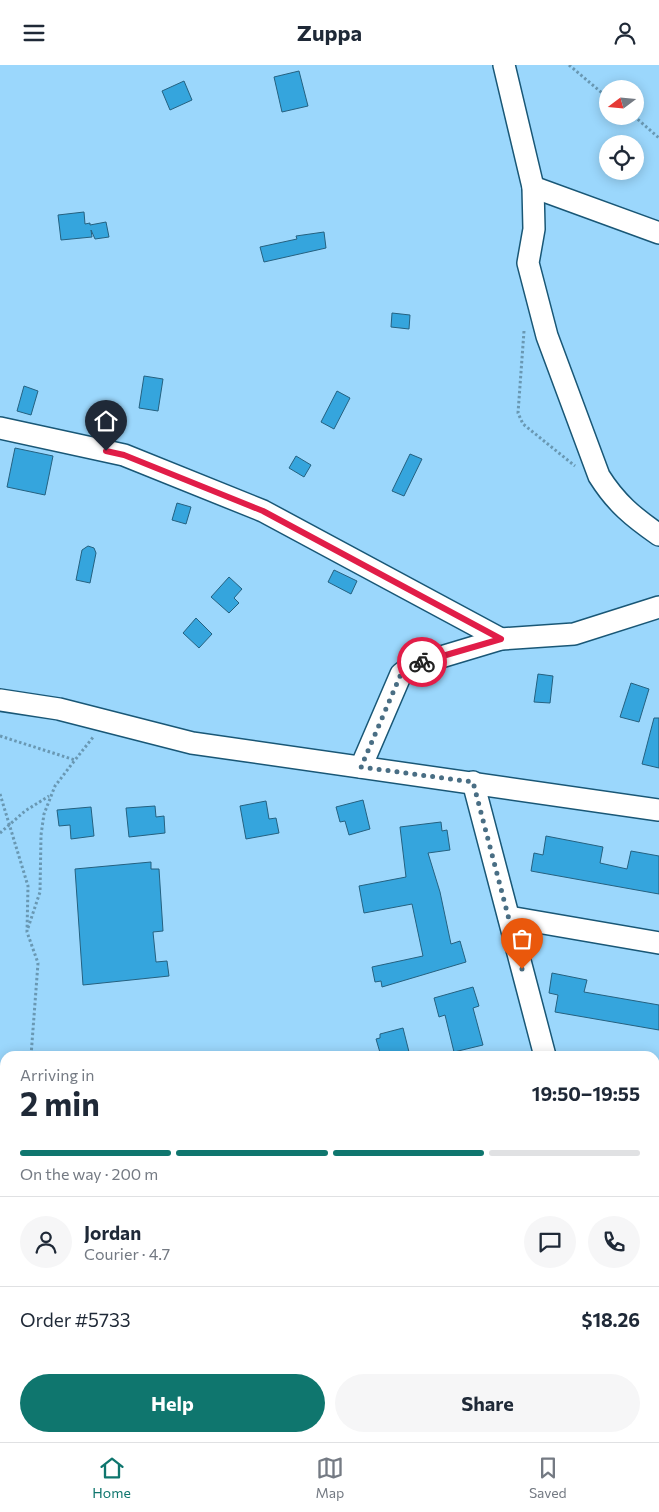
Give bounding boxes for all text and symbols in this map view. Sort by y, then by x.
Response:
icon: menu [20,19,48,47]
text: Zuppa [297,19,362,46]
icon: person [611,19,639,47]
north arrow [599,80,644,125]
map controls [599,80,644,180]
button: locate [599,135,644,180]
pin [85,400,127,451]
icon: home [92,407,120,435]
courier [397,637,447,687]
icon: bike [408,648,436,676]
pin [501,918,543,969]
icon: bag [508,925,536,953]
text: Arriving in [20,1065,94,1084]
text: 19:50–19:55 [532,1082,640,1105]
text: 2 min [20,1083,100,1123]
text: On the way · 200 m [20,1164,158,1183]
button: person [20,1216,72,1268]
button: chat [524,1216,576,1268]
button: phone [588,1216,640,1268]
text: Jordan [84,1221,141,1244]
text: Courier · 4.7 [84,1244,170,1263]
text: Order #5733 [20,1308,131,1331]
text: $18.26 [582,1308,640,1331]
button: Help [20,1374,325,1432]
button: Share [335,1374,640,1432]
tab: Home [92,1454,131,1501]
tab: Map [315,1454,344,1501]
tab: Saved [529,1454,567,1501]

